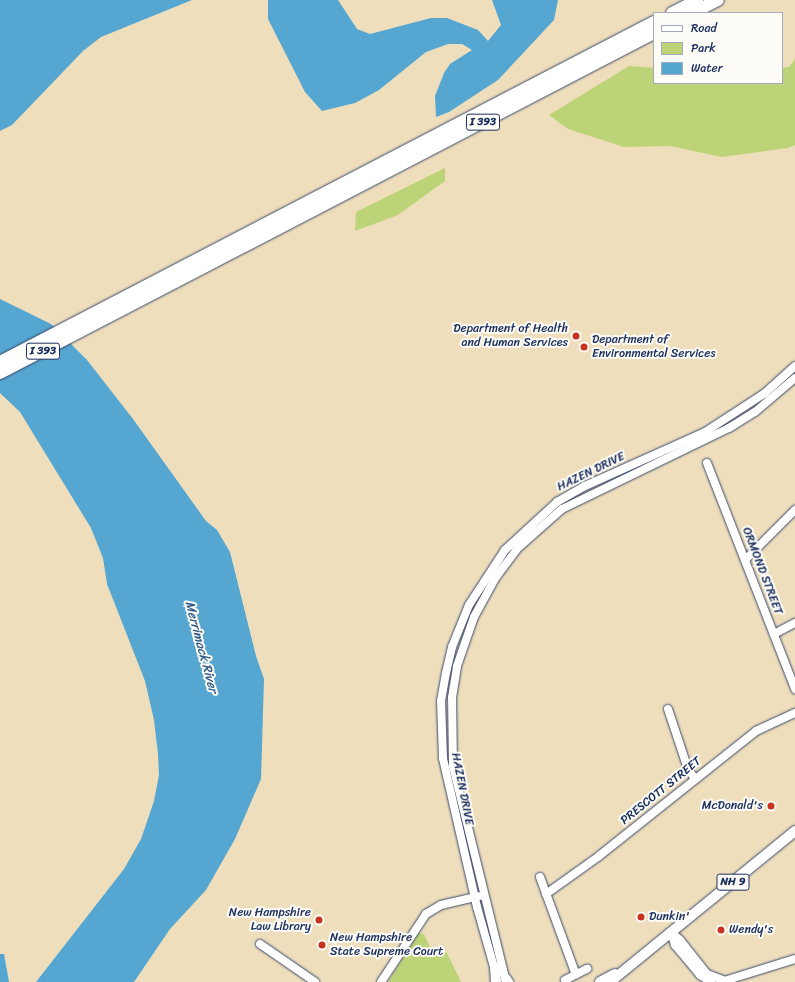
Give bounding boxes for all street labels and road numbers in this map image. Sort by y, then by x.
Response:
road number: I 393 [465,113,501,131]
road number: I 393 [25,342,61,360]
street label: HAZEN DRIVE [554,449,628,495]
street label: ORMOND STREET [739,525,785,617]
street label: HAZEN DRIVE [448,751,476,827]
street label: PRESCOTT STREET [618,754,704,828]
road number: NH 9 [716,873,750,891]

